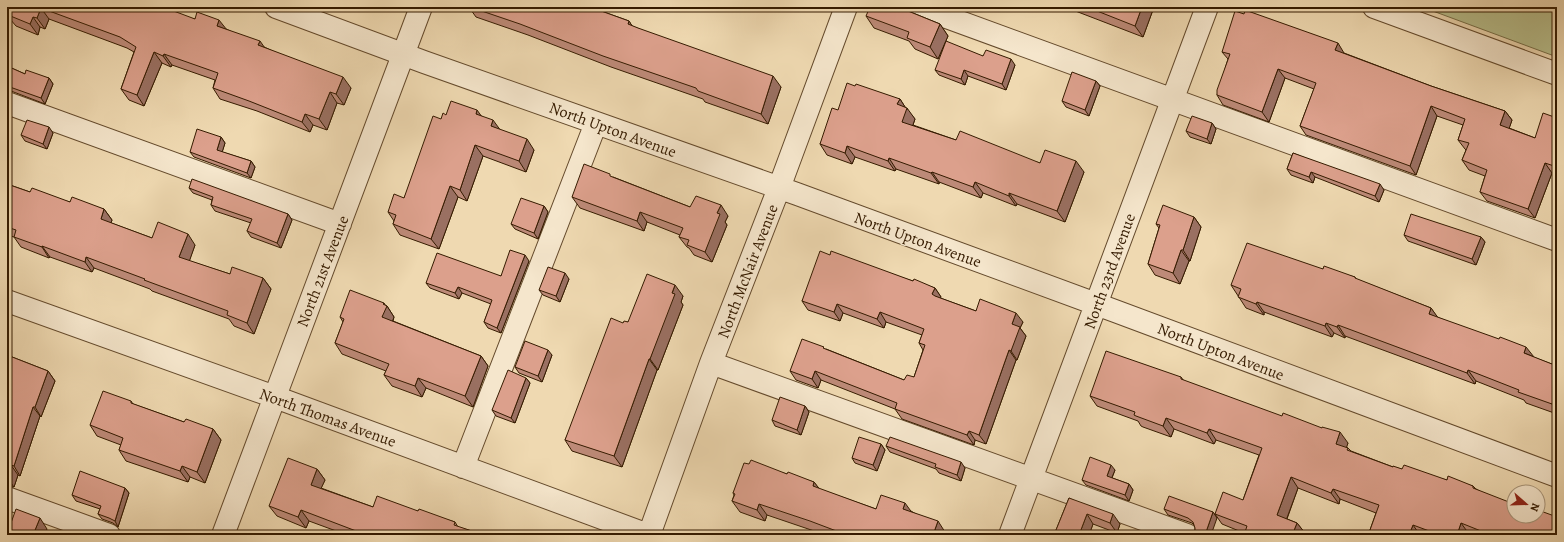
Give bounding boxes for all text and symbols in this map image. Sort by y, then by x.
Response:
street label: North Upton Avenue [546,97,679,163]
street label: North McNair Avenue [712,201,784,342]
street label: North Upton Avenue [851,207,984,273]
street label: North 23rd Avenue [1079,210,1141,332]
street label: North 21st Avenue [292,212,354,330]
street label: North Upton Avenue [1154,318,1287,386]
street label: North Thomas Avenue [256,383,399,453]
north arrow [1506,484,1546,524]
text: N [1527,501,1543,514]

